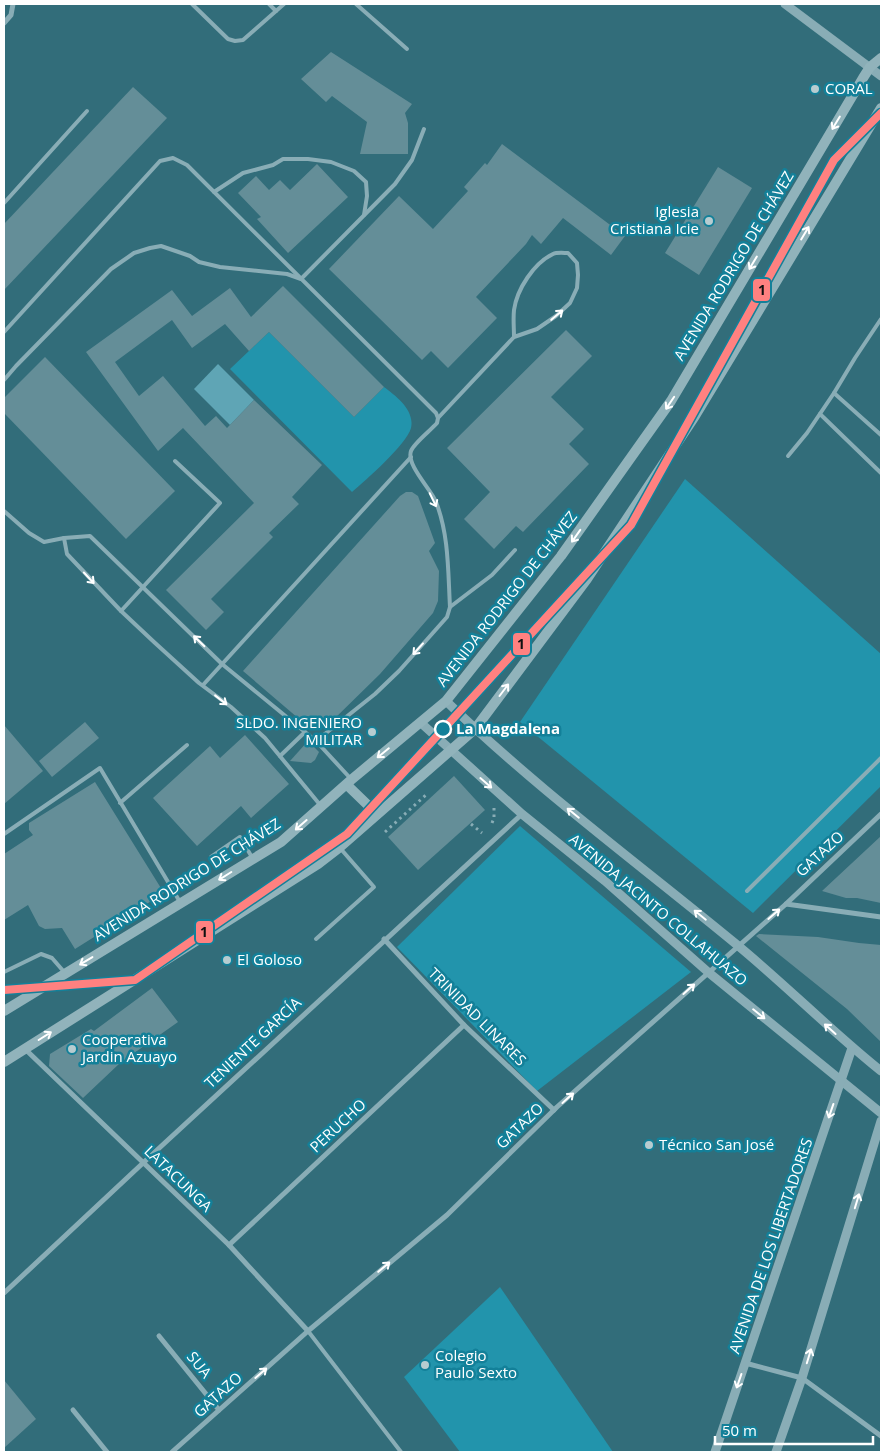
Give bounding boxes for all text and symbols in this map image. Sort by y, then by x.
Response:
place label: CORAL [825,78,873,98]
marker: CORAL [809,83,821,95]
one-way arrow [830,116,840,130]
street label: AVENIDA RODRIGO DE CHÁVEZ [669,167,798,364]
place label: Iglesia Cristiana Icie [610,201,699,238]
marker: Iglesia Cristiana Icie [703,215,715,227]
one-way arrow [801,227,811,241]
one-way arrow [748,256,758,271]
line badge: 1 [752,278,771,302]
text: 1 [758,280,766,299]
one-way arrow [550,309,563,320]
one-way arrow [665,395,675,409]
one-way arrow [429,492,439,507]
street label: AVENIDA RODRIGO DE CHÁVEZ [431,507,581,690]
one-way arrow [571,528,581,542]
one-way arrow [83,571,95,584]
line badge: 1 [512,632,531,656]
text: 1 [517,634,525,653]
one-way arrow [193,636,205,648]
one-way arrow [413,642,424,655]
one-way arrow [499,683,509,697]
one-way arrow [214,694,227,705]
place label: SLDO. INGENIERO MILITAR [236,712,363,749]
place label: La Magdalena [456,718,560,738]
marker: La Magdalena [434,720,452,738]
marker: SLDO. INGENIERO MILITAR [366,726,378,738]
one-way arrow [377,748,390,759]
one-way arrow [480,777,493,788]
one-way arrow [567,808,580,819]
street label: AVENIDA RODRIGO DE CHÁVEZ [89,813,284,945]
one-way arrow [294,819,307,830]
street label: GATAZO [791,826,847,880]
street label: AVENIDA JACINTO COLLAHUAZO [565,829,752,990]
one-way arrow [218,872,232,882]
one-way arrow [768,908,781,919]
one-way arrow [693,910,706,921]
line badge: 1 [195,920,214,944]
text: 1 [200,922,208,941]
place label: El Goloso [237,949,302,969]
marker: El Goloso [221,954,233,966]
one-way arrow [80,957,94,967]
street label: TRINIDAD LINARES [424,963,531,1070]
one-way arrow [682,983,695,995]
street label: TENIENTE GARCÍA [200,992,305,1092]
one-way arrow [753,1008,766,1019]
one-way arrow [824,1023,837,1035]
place label: Cooperativa Jardin Azuayo [80,1029,177,1066]
one-way arrow [38,1031,52,1041]
marker: Cooperativa Jardin Azuayo [66,1043,78,1055]
one-way arrow [561,1092,574,1103]
street label: PERUCHO [305,1094,370,1156]
street label: GATAZO [491,1098,547,1153]
one-way arrow [826,1103,836,1119]
place label: Técnico San José [659,1134,774,1154]
street label: AVENIDA DE LOS LIBERTADORES [724,1135,816,1356]
marker: Técnico San José [643,1139,655,1151]
street label: LATACUNGA [140,1141,217,1216]
one-way arrow [852,1194,862,1210]
one-way arrow [378,1262,391,1273]
place label: Colegio Paulo Sexto [435,1345,517,1382]
street label: SUA [183,1347,217,1382]
one-way arrow [804,1349,814,1365]
marker: Colegio Paulo Sexto [419,1359,431,1371]
street label: GATAZO [189,1367,246,1421]
one-way arrow [254,1367,267,1379]
one-way arrow [734,1373,743,1388]
scale bar [715,1414,872,1446]
text: 50 m [722,1420,757,1440]

